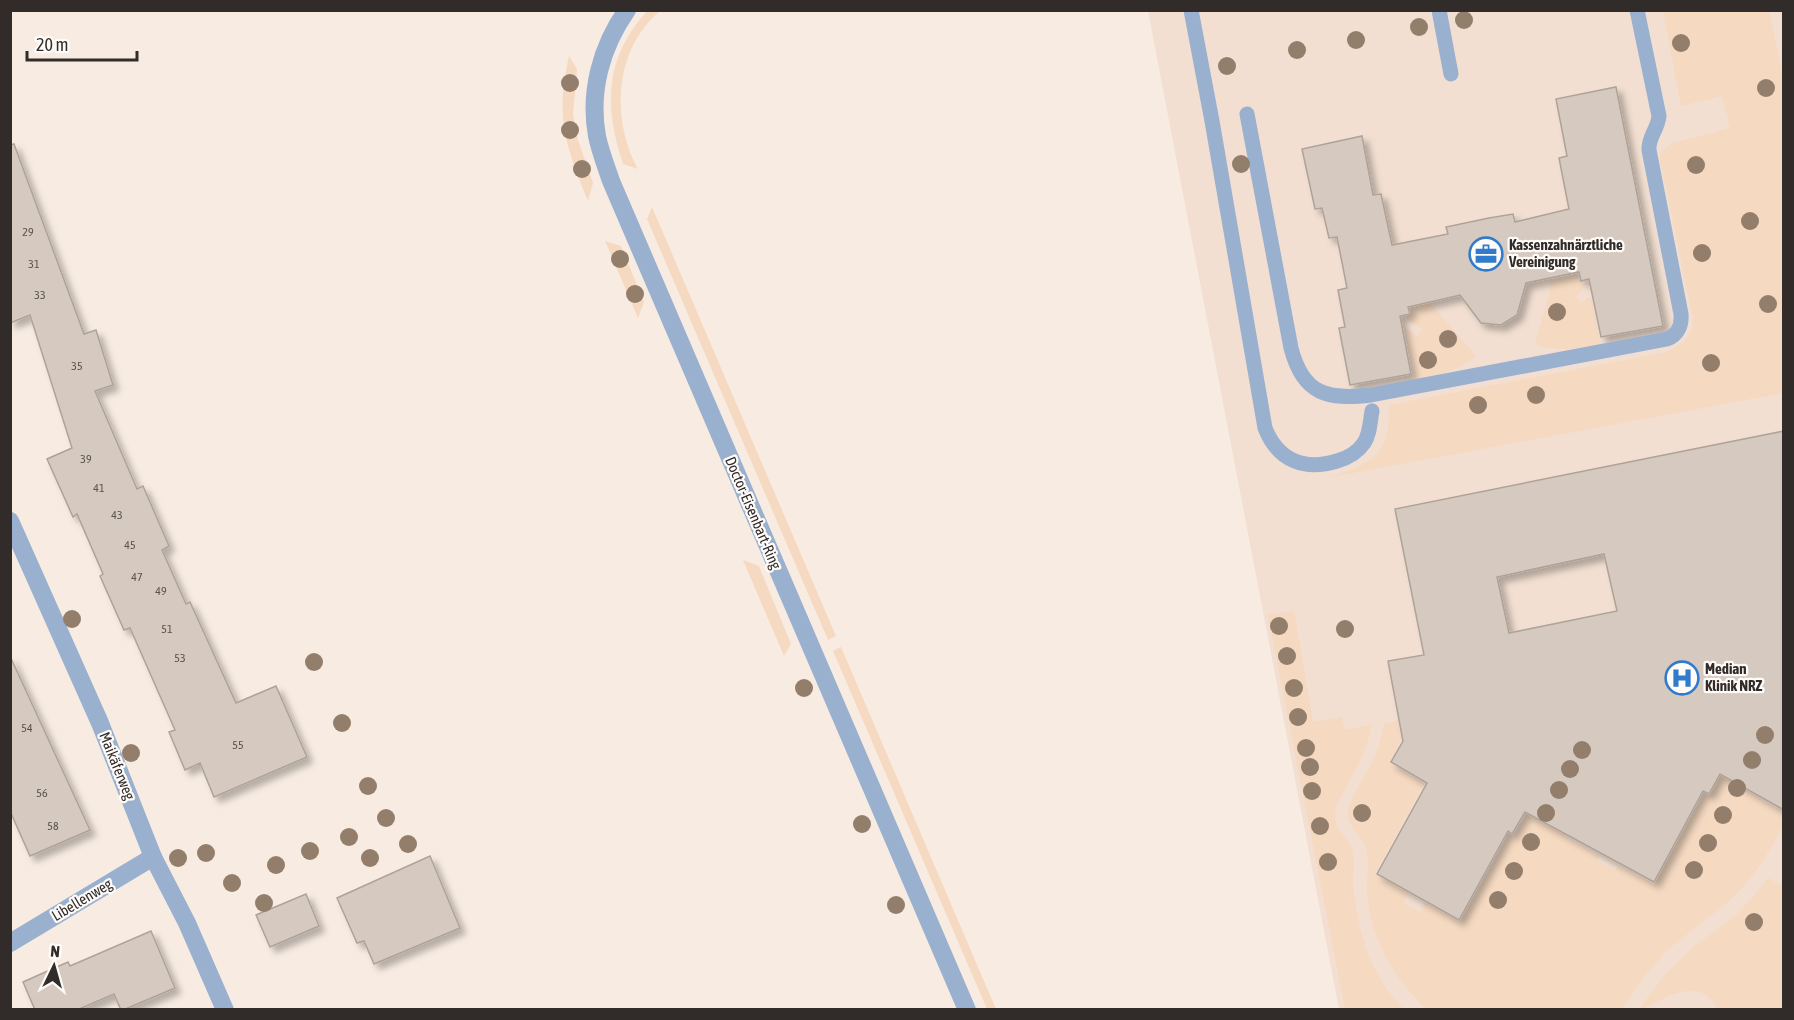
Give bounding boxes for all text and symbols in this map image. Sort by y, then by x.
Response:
scale bar [27,24,136,62]
text: 20 m [36,34,68,55]
house number: 29 [22,225,34,239]
office icon: Kassenzahnärztliche Vereinigung [1468,236,1504,272]
place label: Kassenzahnärztliche Vereinigung [1508,236,1623,270]
house number: 31 [28,257,40,271]
house number: 33 [34,288,46,302]
house number: 35 [71,359,83,373]
house number: 39 [80,452,92,466]
street label: Doctor-Eisenbart-Ring [722,454,785,572]
house number: 41 [93,481,105,495]
house number: 43 [111,508,123,522]
house number: 45 [124,538,136,552]
house number: 47 [131,570,143,584]
house number: 49 [155,584,167,598]
house number: 51 [161,622,173,636]
house number: 53 [174,651,186,665]
hospital icon: Median Klinik NRZ [1664,660,1700,696]
place label: Median Klinik NRZ [1705,660,1763,694]
house number: 54 [21,721,33,735]
street label: Maikäferweg [96,729,139,803]
house number: 55 [232,738,244,752]
house number: 56 [36,786,48,800]
house number: 58 [47,819,59,833]
street label: Libellenweg [49,875,115,924]
north arrow [24,936,84,996]
text: N [50,942,61,960]

